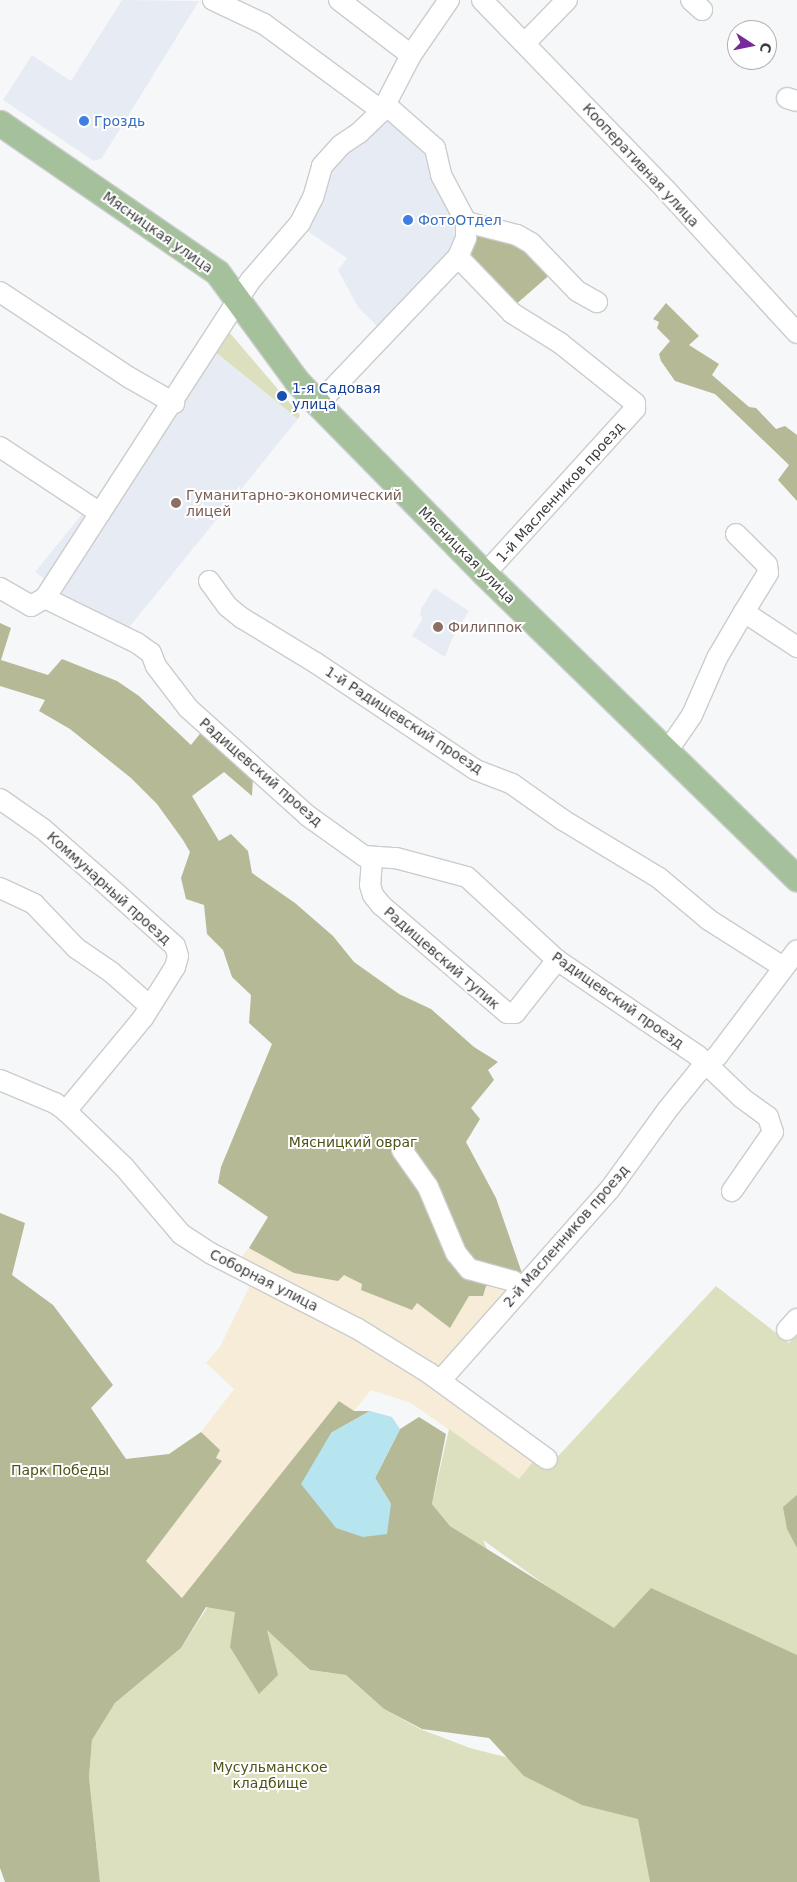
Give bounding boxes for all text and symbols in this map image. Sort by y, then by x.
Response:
north arrow [727,20,777,70]
text: С [757,41,775,54]
street label: Кооперативная улица [579,100,703,230]
place label: Гроздь [94,113,145,129]
marker: Гроздь [78,115,90,127]
street label: Мясницкая улица [100,188,216,276]
place label: ФотоОтдел [418,212,502,228]
marker: ФотоОтдел [402,214,414,226]
place label: 1-я Садовая улица [292,380,381,412]
marker: 1-я Садовая улица [276,390,288,402]
street label: 1-й Масленников проезд [493,418,627,566]
place label: Гуманитарно-экономический лицей [186,487,402,520]
marker: Гуманитарно-экономический лицей [170,497,182,509]
street label: Мясницкая улица [415,503,519,607]
place label: Филиппок [448,619,523,635]
marker: Филиппок [432,621,444,633]
street label: 1-й Радищевский проезд [322,663,486,777]
street label: Радищевский проезд [196,714,326,830]
street label: Коммунарный проезд [44,828,174,948]
street label: Радищевский тупик [381,903,503,1013]
street label: Радищевский проезд [549,948,687,1052]
park label: Мясницкий овраг [289,1134,417,1150]
street label: 2-й Масленников проезд [500,1161,632,1311]
street label: Соборная улица [207,1245,321,1315]
park label: Парк Победы [11,1462,109,1478]
park label: Мусульманское кладбище [212,1759,328,1791]

